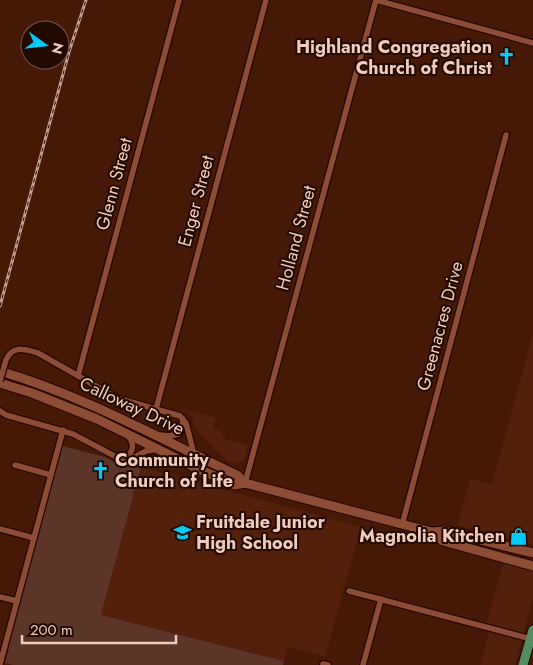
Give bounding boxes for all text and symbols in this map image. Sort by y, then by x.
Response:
north arrow [20,20,70,70]
place label: Highland Congregation Church of Christ [296,34,492,81]
text: N [46,40,69,56]
church icon: Highland Congregation Church of Christ [496,47,516,67]
street label: Glenn Street [89,134,139,233]
street label: Enger Street [171,152,221,249]
street label: Holland Street [270,182,323,293]
street label: Greenacres Drive [410,258,470,394]
street label: Calloway Drive [75,370,189,442]
place label: Community Church of Life [115,447,233,494]
church icon: Community Church of Life [91,460,111,480]
place label: Fruitdale Junior High School [196,509,326,556]
school or university icon: Fruitdale Junior High School [172,522,192,542]
place label: Magnolia Kitchen [359,523,505,549]
shop icon: Magnolia Kitchen [509,526,529,546]
scale bar [22,612,176,644]
text: 200 m [30,619,73,641]

